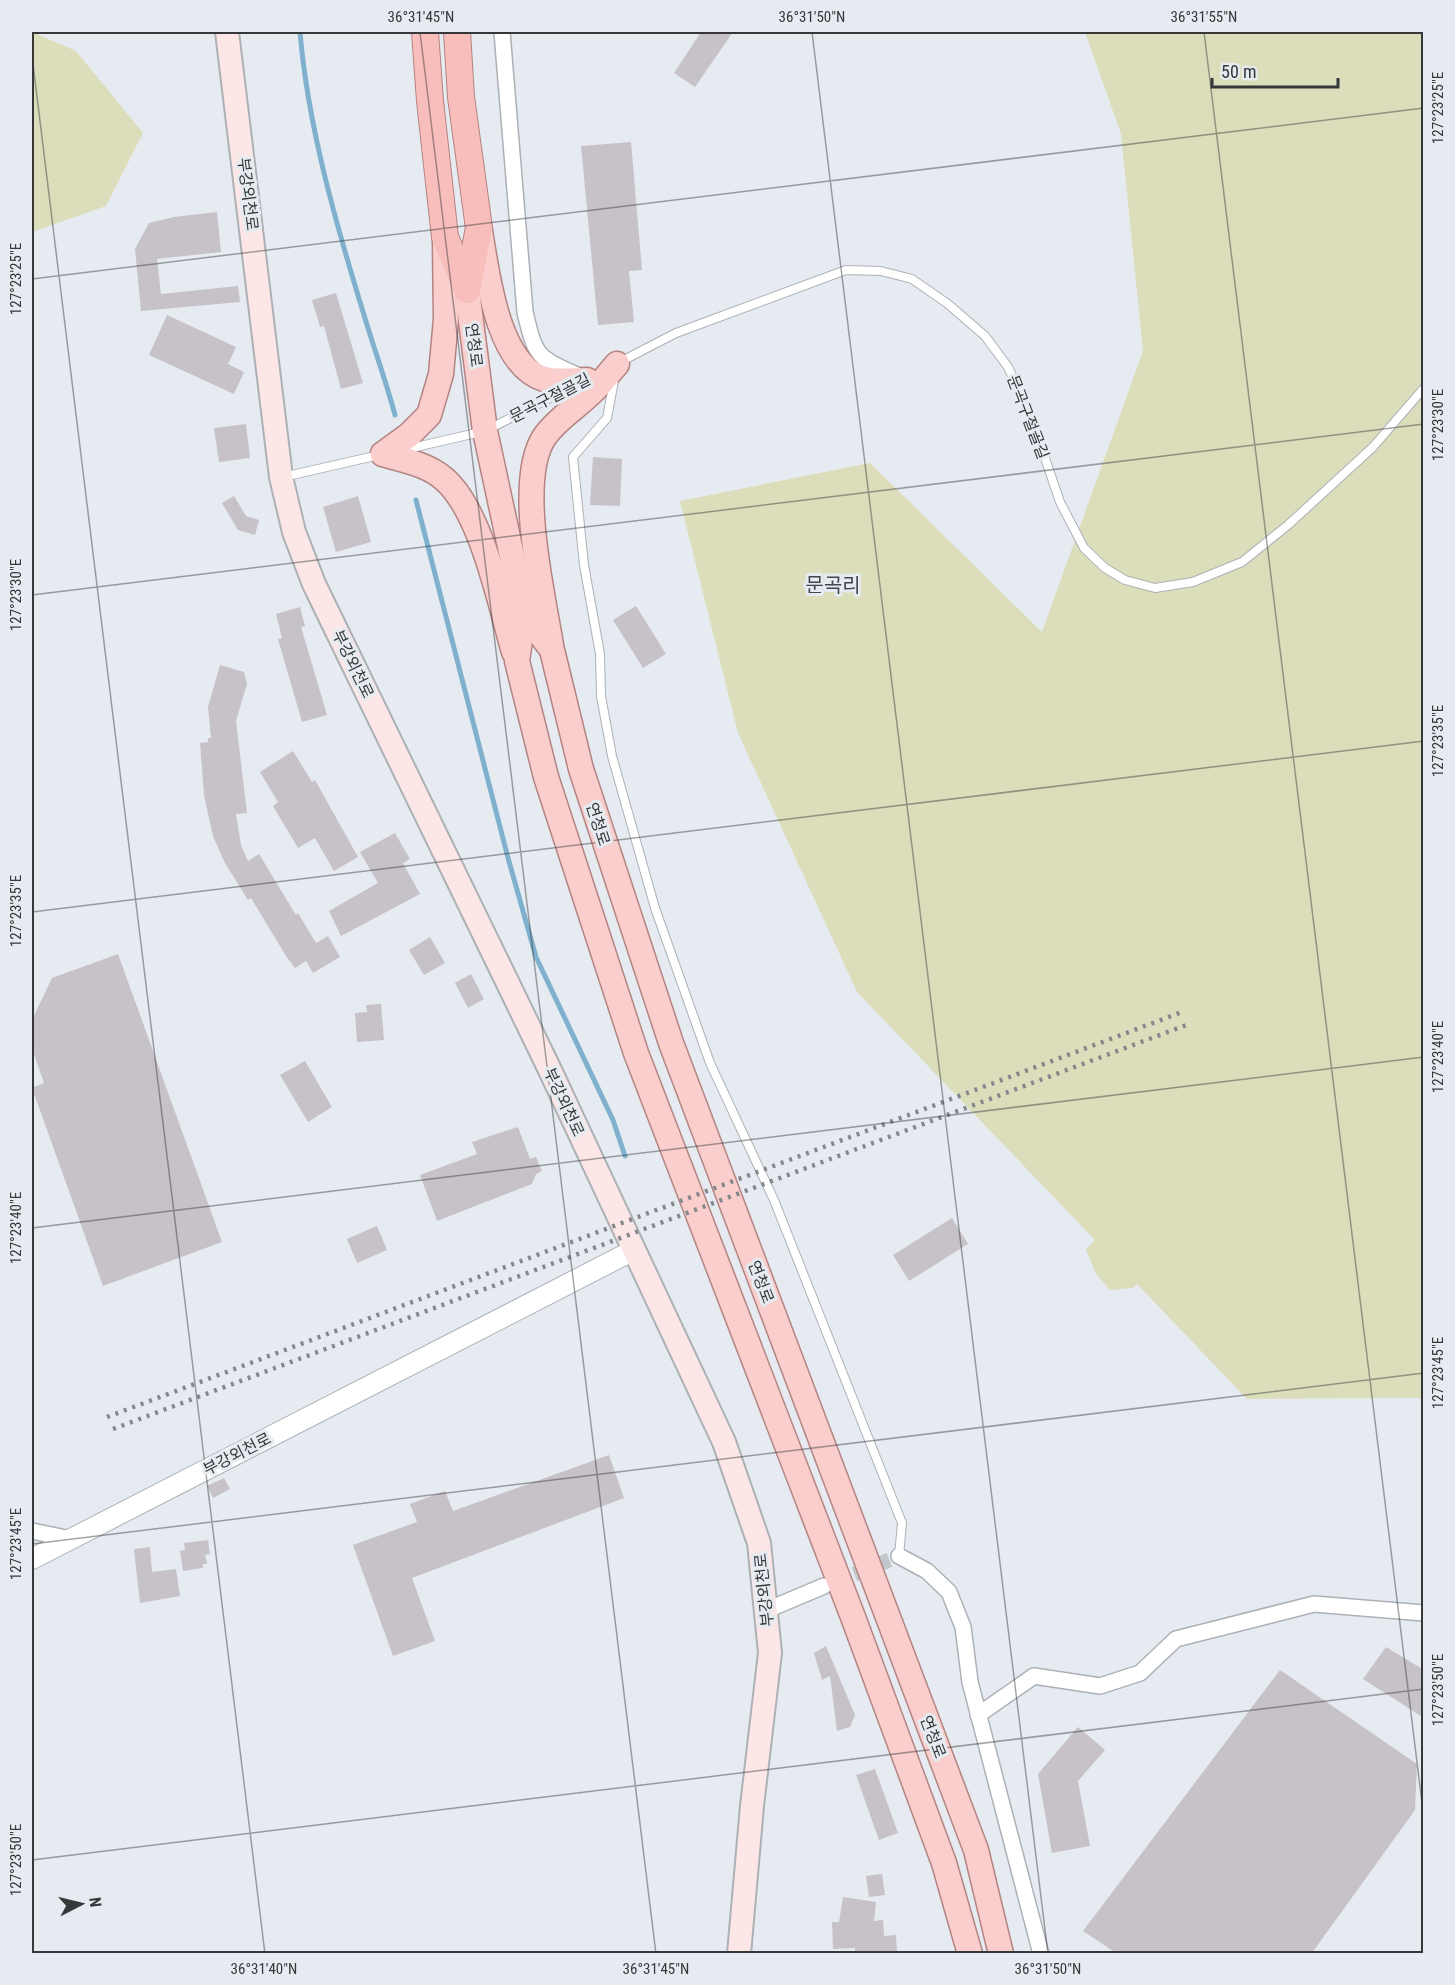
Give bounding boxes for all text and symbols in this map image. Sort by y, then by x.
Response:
text: 36°31'45"N [388,8,454,26]
text: 36°31'50"N [779,8,845,26]
text: 36°31'55"N [1171,8,1237,26]
scale bar [1212,51,1338,89]
text: 50 m [1221,61,1256,82]
text: 127°23'25"E [1429,72,1447,144]
street label: 부강외천로 [234,156,262,232]
text: 127°23'25"E [7,243,25,315]
street label: 연청로 [462,322,486,368]
street label: 문곡구절골길 [506,369,594,427]
street label: 문곡구절골길 [1003,372,1053,462]
text: 127°23'30"E [1429,389,1447,461]
text: 127°23'30"E [7,559,25,631]
district label: 문곡리 [805,573,861,597]
street label: 부강외천로 [328,627,378,701]
text: 127°23'35"E [1429,705,1447,777]
street label: 연청로 [582,800,614,848]
text: 127°23'35"E [7,875,25,947]
text: 127°23'40"E [1429,1021,1447,1093]
street label: 부강외천로 [540,1065,588,1140]
text: 127°23'40"E [7,1192,25,1264]
street label: 연청로 [744,1258,778,1306]
text: 127°23'45"E [1429,1337,1447,1409]
street label: 부강외천로 [200,1429,274,1479]
text: 127°23'45"E [7,1508,25,1580]
street label: 부강외천로 [751,1552,777,1628]
text: 127°23'50"E [1429,1654,1447,1726]
street label: 연청로 [916,1713,950,1761]
text: 127°23'50"E [7,1824,25,1896]
north arrow [51,1874,111,1934]
text: N [85,1896,105,1908]
text: 36°31'40"N [231,1960,297,1978]
text: 36°31'45"N [623,1960,689,1978]
text: 36°31'50"N [1015,1960,1081,1978]

